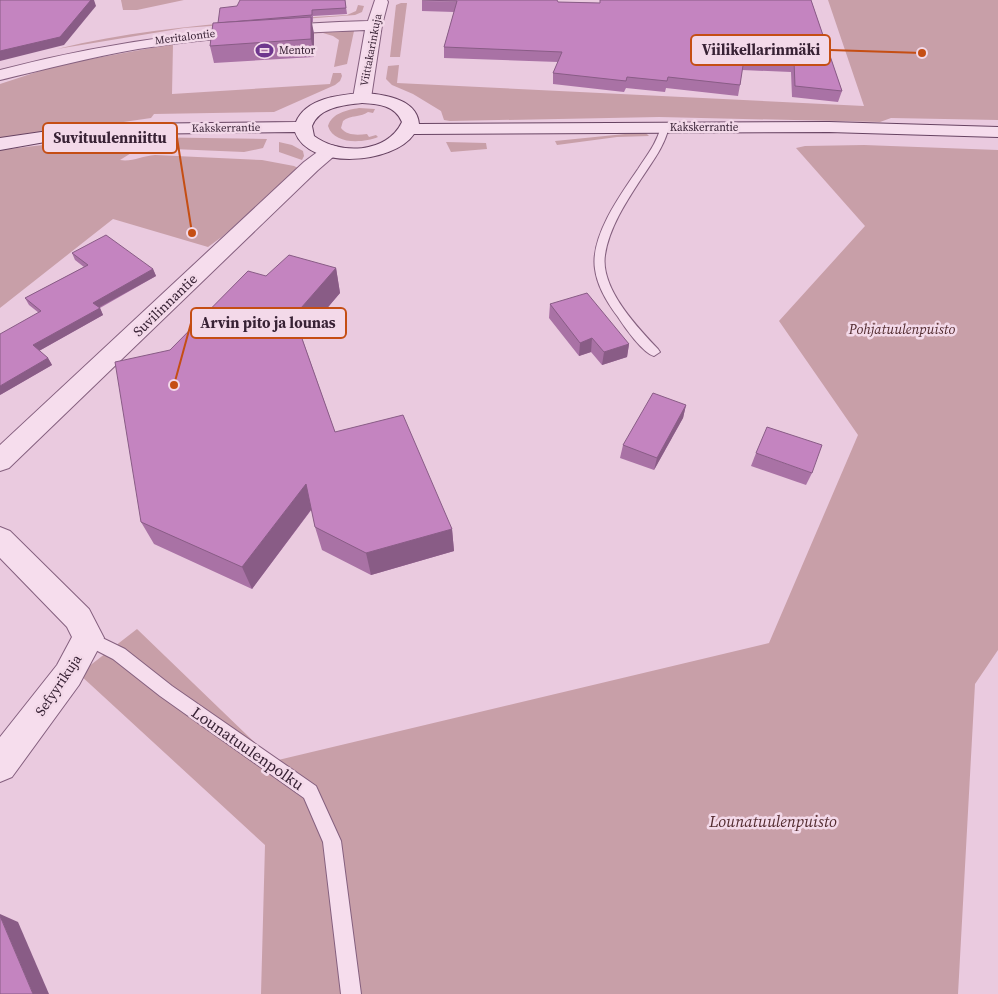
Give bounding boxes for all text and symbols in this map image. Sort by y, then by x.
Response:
street label: Viittakarinkuja [357,12,385,88]
street label: Meritalontie [154,26,216,48]
callout: Viilikellarinmäki [691,35,830,65]
text: Viilikellarinmäki [702,39,820,60]
sports icon: Mentor [255,40,275,60]
place label: Mentor [279,43,316,58]
street label: Kakskerrantie [192,120,261,136]
street label: Kakskerrantie [670,120,739,135]
callout: Suvituulenniittu [43,123,177,153]
text: Suvituulenniittu [53,127,167,148]
street label: Suvilinnantie [128,269,202,341]
callout: Arvin pito ja lounas [191,308,346,338]
text: Arvin pito ja lounas [200,312,336,333]
park label: Pohjatuulenpuisto [848,319,955,339]
street label: Sefyyrikuja [30,649,87,720]
street label: Lounatuulenpolku [187,701,309,795]
park label: Lounatuulenpuisto [708,810,837,832]

